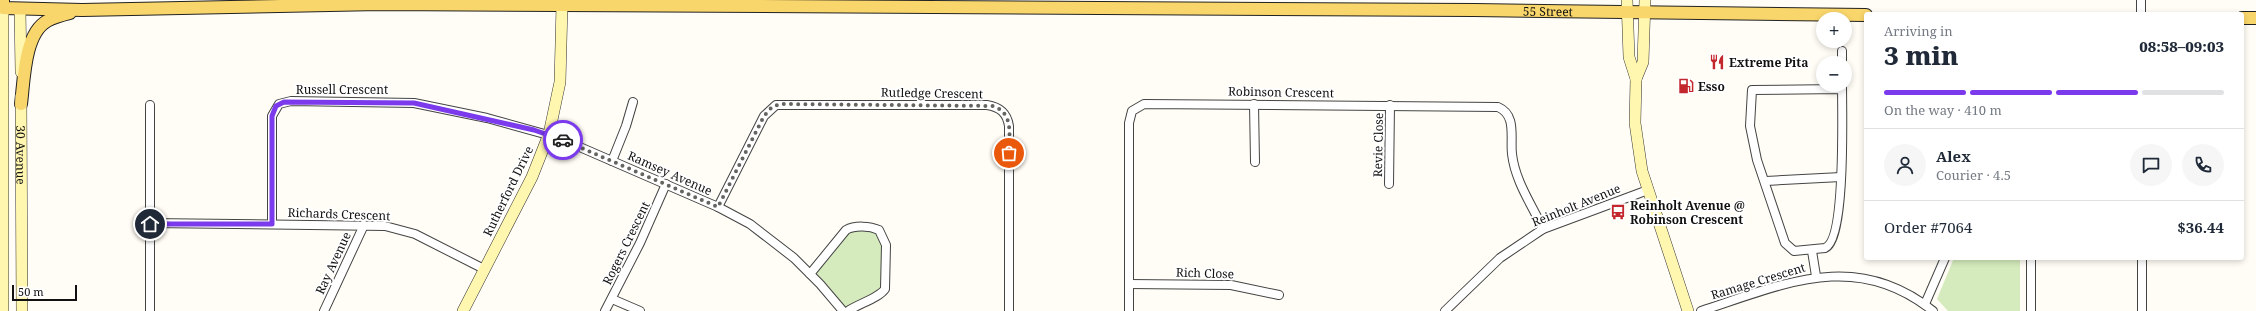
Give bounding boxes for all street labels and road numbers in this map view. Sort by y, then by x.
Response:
street label: 55 Street [1523,2,1573,20]
street label: Russell Crescent [296,81,388,98]
street label: Robinson Crescent [1228,83,1334,101]
street label: Rutledge Crescent [881,84,983,102]
street label: Revie Close [1369,113,1387,177]
street label: 30 Avenue [13,125,30,185]
street label: Rutherford Drive [479,143,537,239]
street label: Ramsey Avenue [625,147,715,199]
street label: Reinholt Avenue [1529,179,1623,231]
street label: Rogers Crescent [598,198,654,288]
street label: Richards Crescent [287,204,391,224]
street label: Ray Avenue [311,229,355,297]
street label: Ramage Crescent [1709,259,1807,303]
street label: Rich Close [1176,263,1234,283]

